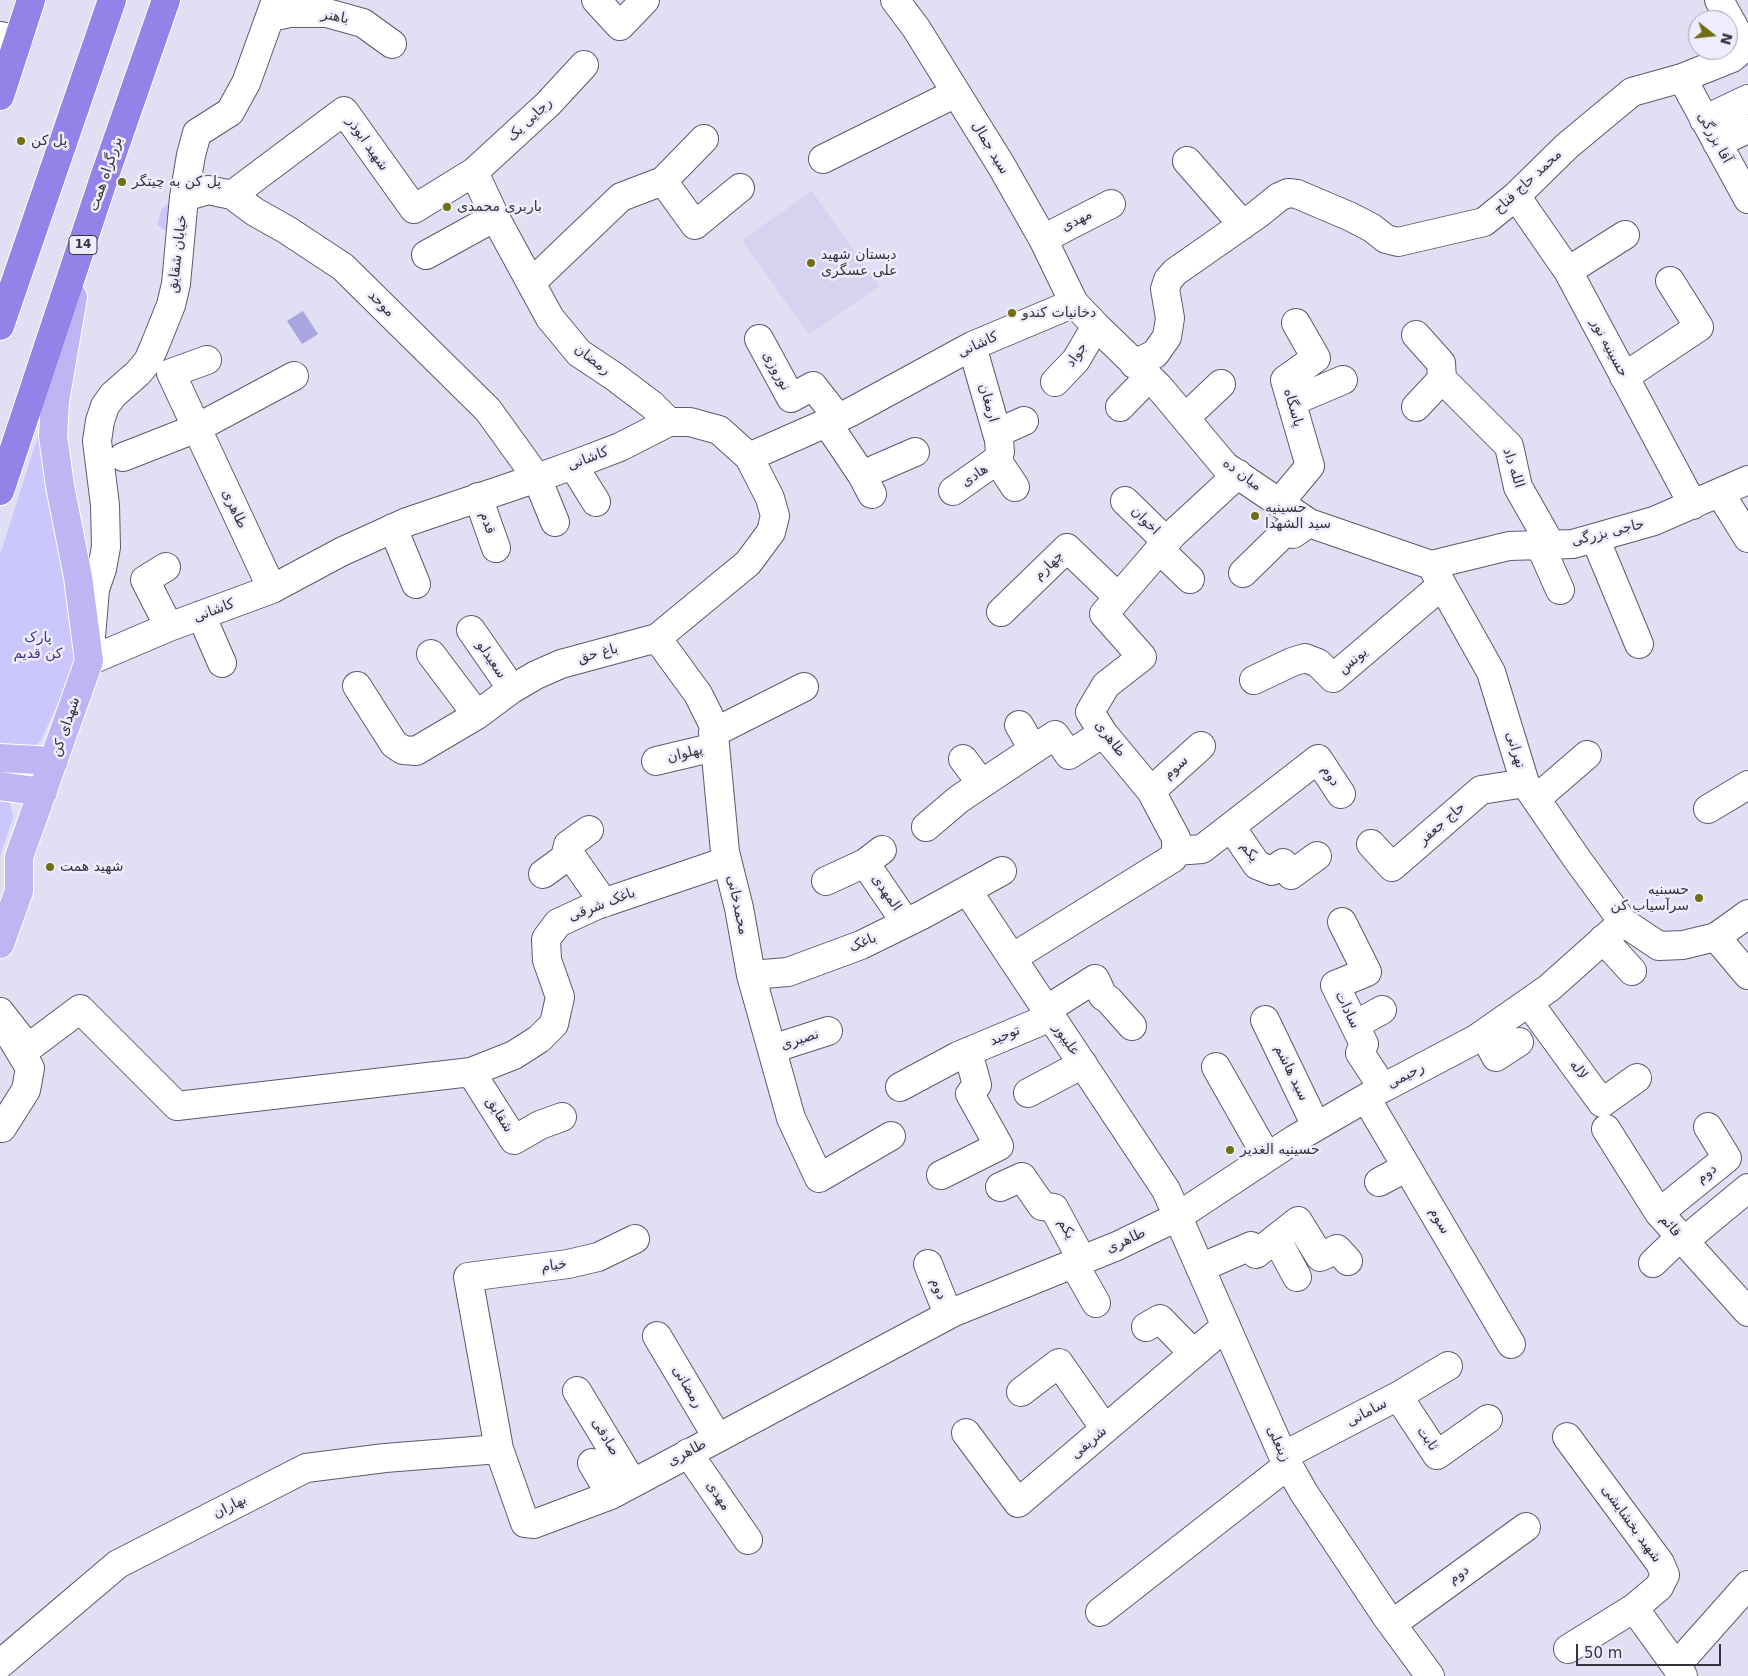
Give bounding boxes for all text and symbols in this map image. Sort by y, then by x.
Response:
street label: باهنر [320,6,350,28]
north arrow [1688,10,1738,60]
text: N [1717,31,1736,47]
street label: رجایی یک [504,94,556,146]
street label: آقا بزرگی [1693,109,1735,167]
street label: شهید ابوذر [342,114,392,174]
street label: سید جمال [968,118,1012,178]
place label: پل کن [31,133,67,149]
marker: پل کن [15,135,27,147]
street label: بزرگراه همت [85,135,127,213]
street label: محمد حاج فناح [1490,146,1566,218]
place label: پل کن به چیتگر [132,174,221,190]
marker: پل کن به چیتگر [116,176,128,188]
place label: باربری محمدی [457,199,542,215]
marker: باربری محمدی [441,201,453,213]
street label: مهدی [1059,206,1095,236]
street label: خیابان شقایق [165,214,191,294]
road number: 14 [69,236,97,254]
place label: دبستان شهید علی عسگری [821,247,897,280]
marker: دبستان شهید علی عسگری [805,257,817,269]
street label: موحد [364,287,398,321]
place label: دخانیات کندو [1022,305,1096,321]
marker: دخانیات کندو [1006,307,1018,319]
street label: حسینیه نور [1587,316,1631,380]
street label: کاشانی [955,328,1001,362]
street label: جواد [1063,340,1091,370]
street label: رمضان [571,341,613,379]
street label: نوروزی [758,348,794,394]
street label: ارمغان [974,382,1002,424]
street label: پاسگاه [1280,387,1306,429]
street label: کاشانی [565,444,611,474]
street label: الله داد [1499,446,1527,490]
street label: میان ده [1219,455,1265,495]
street label: هادی [958,461,992,491]
street label: طاهری [218,487,250,531]
place label: حسینیه سید الشهدا [1265,500,1331,532]
street label: اخوان [1127,503,1163,539]
street label: قدم [475,510,499,536]
marker: حسینیه سید الشهدا [1249,510,1261,522]
street label: حاجی بزرگی [1570,516,1646,550]
street label: چهارم [1031,548,1067,584]
street label: کاشانی [191,596,237,626]
park label: پارک کن قدیم [13,630,63,662]
street label: سعیدلو [472,638,510,682]
street label: باغ حق [576,641,620,667]
street label: یونس [1335,644,1371,678]
street label: شهدای کن [48,695,84,759]
street label: طاهری [1091,717,1129,761]
street label: تهرانی [1501,730,1529,770]
street label: پهلوان [665,741,705,767]
street label: سوم [1160,753,1192,783]
street label: دوم [1317,762,1343,790]
street label: حاج جعفر [1415,799,1469,849]
street label: یکم [1236,839,1262,865]
place label: شهید همت [60,859,123,875]
marker: شهید همت [44,861,56,873]
street label: المهدی [867,871,905,915]
street label: محمدخانی [722,874,752,936]
place label: حسینیه سرآسیاب کن [1610,882,1689,914]
street label: باغک شرقی [566,885,638,925]
marker: حسینیه سرآسیاب کن [1693,892,1705,904]
street label: باغک [847,930,879,956]
street label: سادات [1331,989,1363,1031]
street label: علیپور [1049,1021,1083,1059]
street label: توحید [987,1022,1023,1050]
street label: نصیری [779,1026,821,1054]
street label: سید هاشم [1270,1042,1312,1104]
street label: لاله [1565,1057,1591,1083]
street label: رحیمی [1385,1059,1427,1093]
street label: شقایق [482,1094,516,1136]
place label: حسینیه الغدیر [1240,1142,1320,1158]
marker: حسینیه الغدیر [1224,1144,1236,1156]
street label: دوم [1693,1161,1721,1187]
street label: سوم [1425,1205,1453,1237]
street label: قائم [1656,1211,1684,1241]
street label: یکم [1054,1216,1078,1242]
street label: طاهری [1104,1225,1148,1257]
street label: خیام [540,1256,568,1276]
street label: دوم [926,1276,950,1302]
street label: رمضانی [668,1363,706,1411]
street label: سامانی [1344,1395,1390,1431]
street label: صادقی [587,1415,623,1459]
street label: شریفی [1068,1423,1110,1463]
street label: زینعلی [1262,1423,1294,1465]
street label: ثابت [1413,1424,1441,1454]
street label: طاهری [665,1436,709,1470]
street label: مهدی [702,1478,734,1514]
street label: شهید بخشایشی [1597,1482,1665,1566]
street label: بهاران [210,1491,250,1523]
street label: دوم [1445,1562,1473,1588]
scale bar [1578,1634,1723,1666]
text: 50 m [1584,1644,1622,1662]

